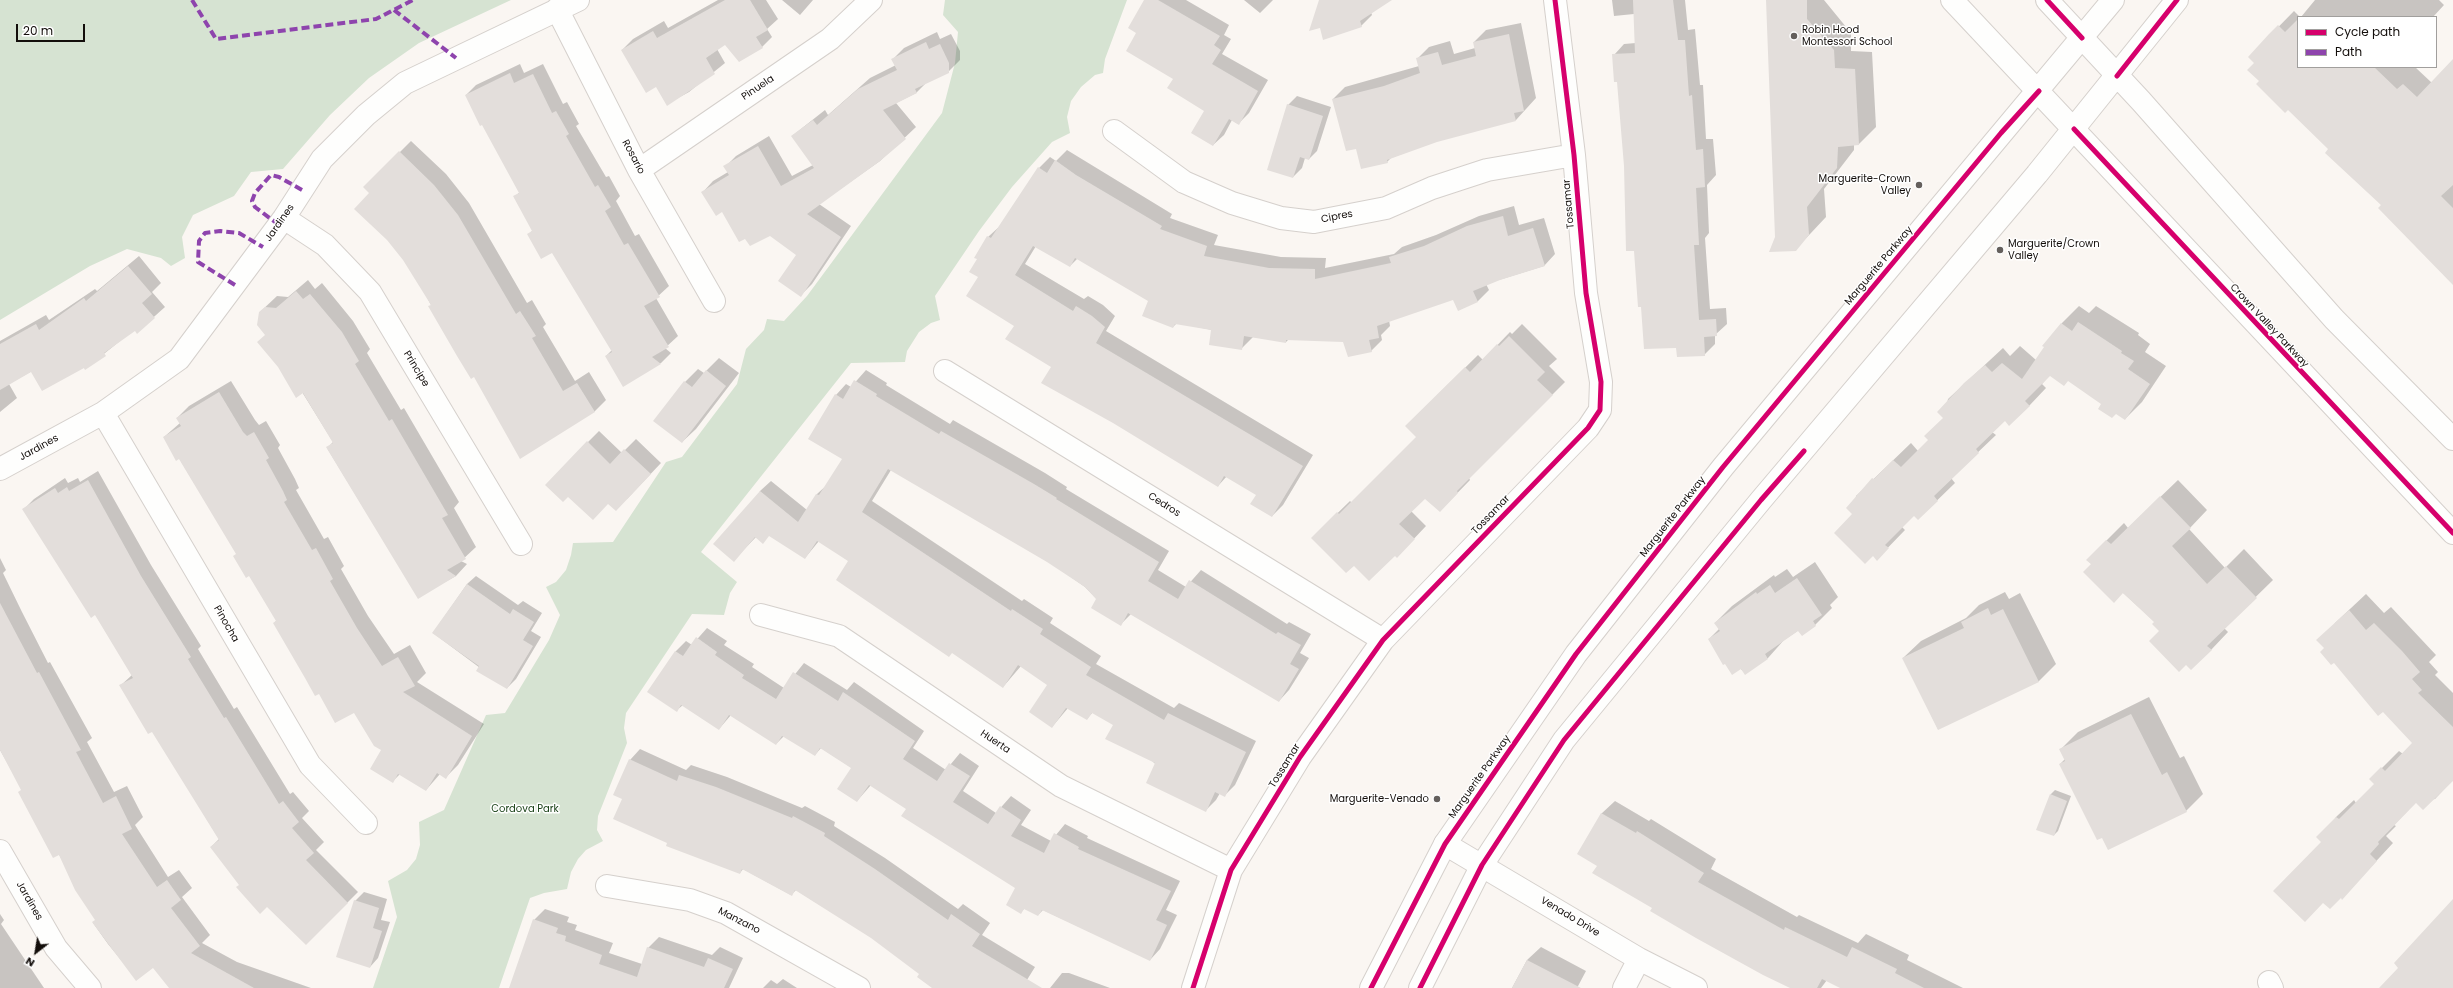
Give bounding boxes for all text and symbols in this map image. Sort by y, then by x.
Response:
scale bar [18,16,87,42]
legend [2297,16,2437,68]
text: 20 m [23,22,53,39]
text: Cycle path [2335,23,2400,40]
place label: Robin Hood Montessori School [1802,24,1893,48]
marker: Robin Hood Montessori School [1789,31,1799,41]
text: Path [2335,43,2362,60]
street label: Pinuela [740,73,776,103]
street label: Rosario [619,138,647,176]
place label: Marguerite-Crown Valley [1819,173,1911,196]
street label: Tossamar [1561,179,1577,229]
marker: Marguerite-Crown Valley [1914,180,1924,190]
street label: Jardines [263,202,297,244]
street label: Cipres [1320,208,1354,226]
street label: Marguerite Parkway [1843,224,1915,308]
place label: Marguerite/Crown Valley [2008,238,2100,262]
marker: Marguerite/Crown Valley [1995,245,2005,255]
street label: Crown Valley Parkway [2227,282,2311,370]
street label: Principe [401,349,431,389]
street label: Jardines [17,432,61,464]
street label: Marguerite Parkway [1638,474,1708,560]
street label: Cedros [1146,490,1182,520]
street label: Tossamar [1469,493,1513,537]
street label: Pinocha [211,604,241,644]
street label: Huerta [978,728,1012,756]
street label: Marguerite Parkway [1447,733,1513,821]
street label: Tossamar [1267,742,1303,790]
place label: Marguerite-Venado [1330,793,1429,805]
marker: Marguerite-Venado [1432,794,1442,804]
park label: Cordova Park [491,803,559,815]
street label: Jardines [13,879,45,923]
street label: Venado Drive [1538,895,1602,939]
street label: Manzano [716,905,762,937]
north arrow [16,932,56,972]
text: N [22,953,37,971]

